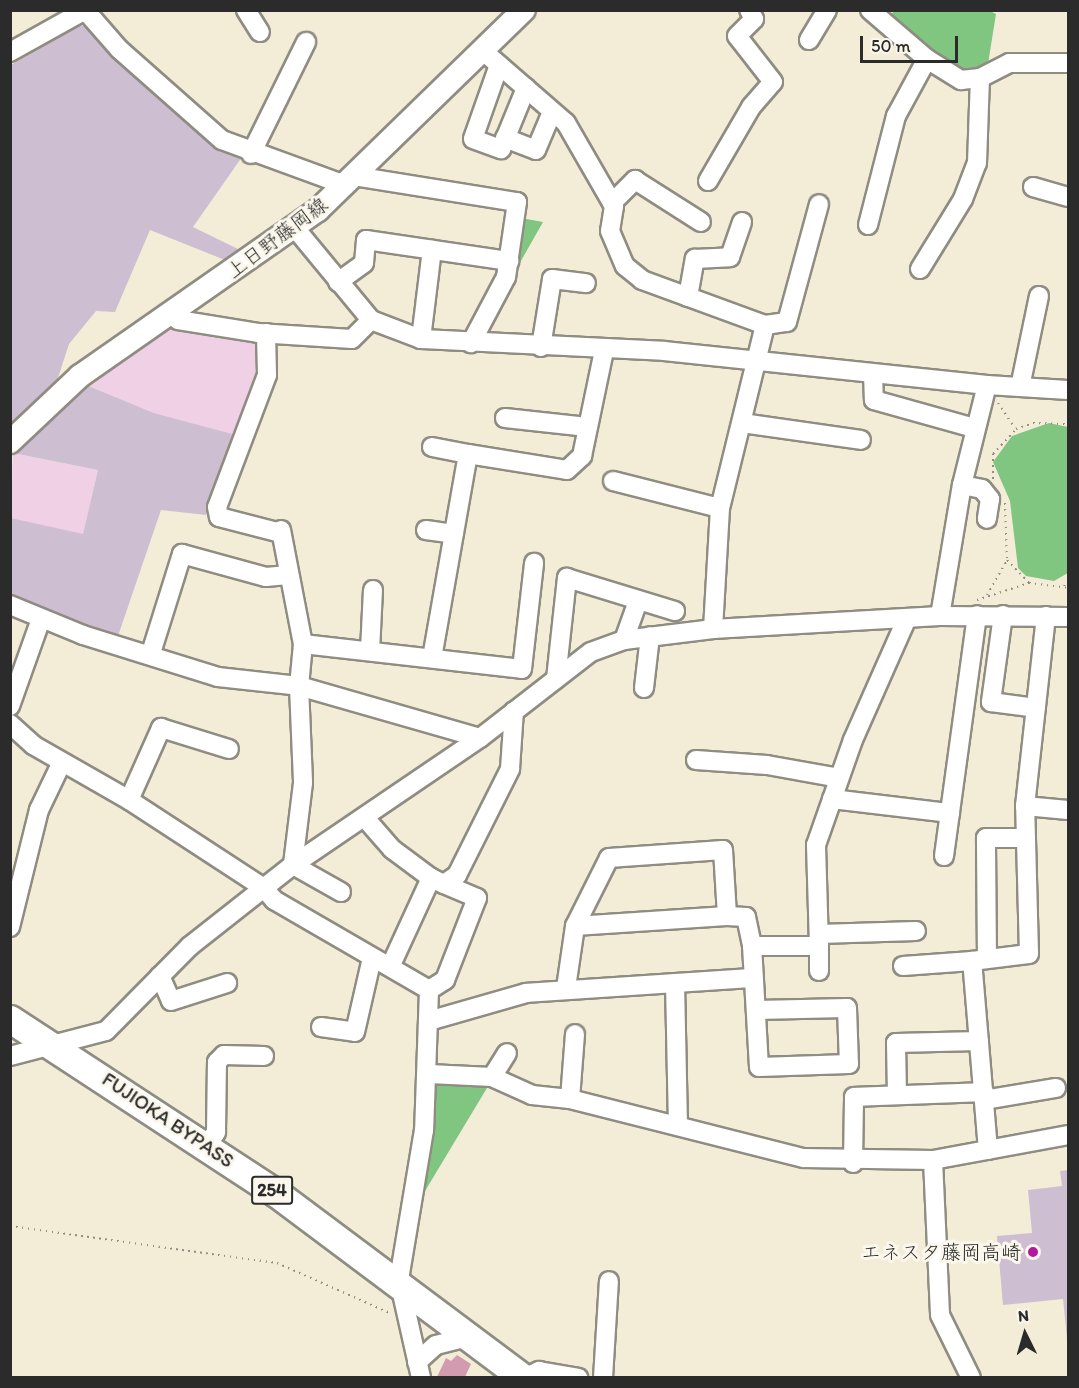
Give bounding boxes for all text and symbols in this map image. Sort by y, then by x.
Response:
scale bar [863,24,960,62]
text: 50 m [871,35,911,57]
street label: 上日野藤岡線 [222,192,332,284]
street label: FUJIOKA BYPASS [98,1067,238,1173]
road number: 254 [251,1175,293,1205]
place label: エネスタ藤岡高崎 [861,1240,1021,1264]
marker: エネスタ藤岡高崎 [1026,1245,1040,1259]
north arrow [995,1304,1055,1364]
text: N [1017,1306,1030,1326]

